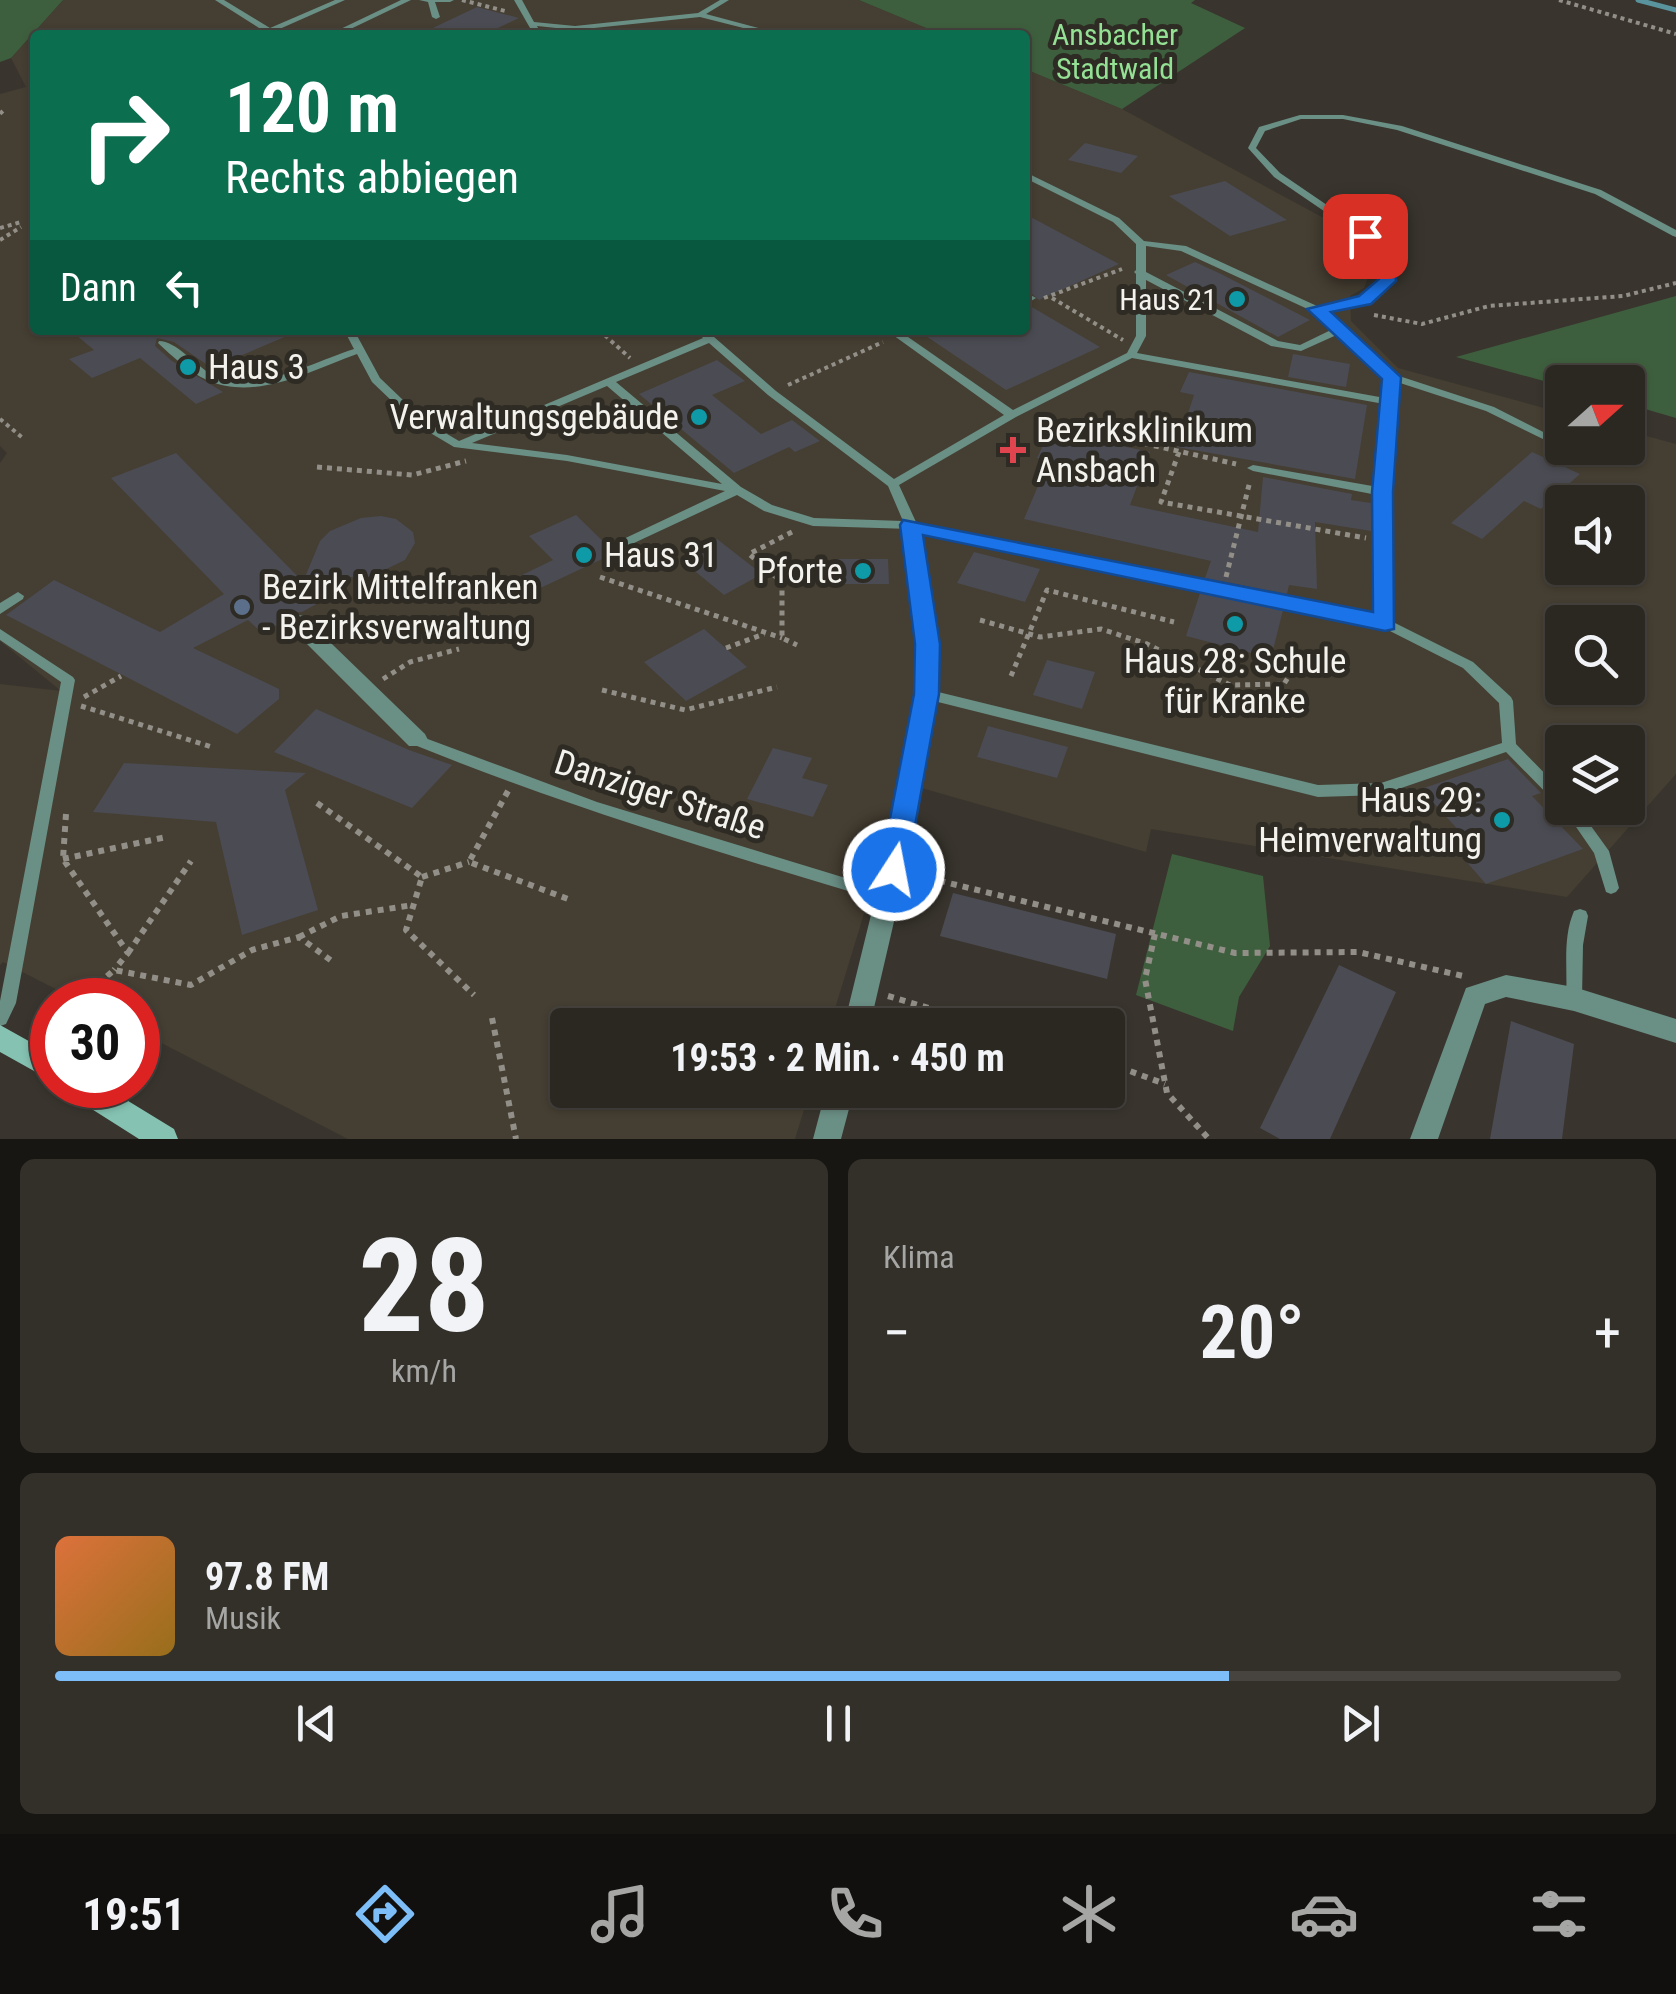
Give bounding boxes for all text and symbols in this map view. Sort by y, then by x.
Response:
park label: Ansbacher Stadtwald [1052,17,1178,86]
text: 120 m [225,67,399,149]
icon: right [60,70,190,200]
text: Rechts abbiegen [225,151,519,204]
pin [1323,194,1408,279]
icon: arrive [1338,209,1393,264]
icon: left [157,260,212,315]
text: Dann [60,266,137,310]
place label: Haus 21 [1119,282,1217,317]
marker: Haus 21 [1226,288,1248,310]
place label: Haus 3 [208,347,305,388]
marker: Haus 3 [177,356,199,378]
north arrow [1545,365,1645,465]
map controls [1545,365,1645,825]
place label: Verwaltungsgebäude [389,397,679,438]
marker: Verwaltungsgebäude [688,406,710,428]
place label: Bezirksklinikum Ansbach [1036,410,1253,491]
marker: Bezirksklinikum Ansbach [1000,437,1026,463]
button: sound [1545,485,1645,585]
place label: Haus 31 [604,535,718,576]
marker: Haus 31 [573,544,595,566]
place label: Pforte [757,551,843,592]
marker: Pforte [852,560,874,582]
place label: Bezirk Mittelfranken - Bezirksverwaltung [262,567,539,648]
marker: Bezirk Mittelfranken - Bezirksverwaltung [231,596,253,618]
button: search [1545,605,1645,705]
marker: Haus 28: Schule für Kranke [1224,613,1246,635]
place label: Haus 28: Schule für Kranke [1124,641,1346,722]
button: layers [1545,725,1645,825]
street label: Danziger Straße [549,742,771,848]
place label: Haus 29: Heimverwaltung [1258,780,1482,861]
marker: Haus 29: Heimverwaltung [1491,809,1513,831]
position arrow [842,818,946,922]
speed limit sign: 30 [30,978,160,1108]
text: 19:53 · 2 Min. · 450 m [670,1036,1005,1080]
text: 28 [358,1210,490,1363]
text: Klima [883,1238,955,1276]
text: 20° [1200,1288,1305,1376]
text: − [883,1301,911,1365]
text: + [1594,1301,1621,1365]
text: km/h [391,1352,457,1390]
text: 97.8 FM [205,1555,329,1599]
text: Musik [205,1599,281,1637]
icon: previous [289,1696,344,1751]
icon: pause [811,1696,866,1751]
icon: next [1333,1696,1388,1751]
icon: directions [350,1879,420,1949]
icon: music [585,1879,655,1949]
icon: phone [820,1879,890,1949]
icon: climate [1054,1879,1124,1949]
icon: car [1289,1879,1359,1949]
icon: filters [1524,1879,1594,1949]
text: 19:51 [82,1888,186,1941]

